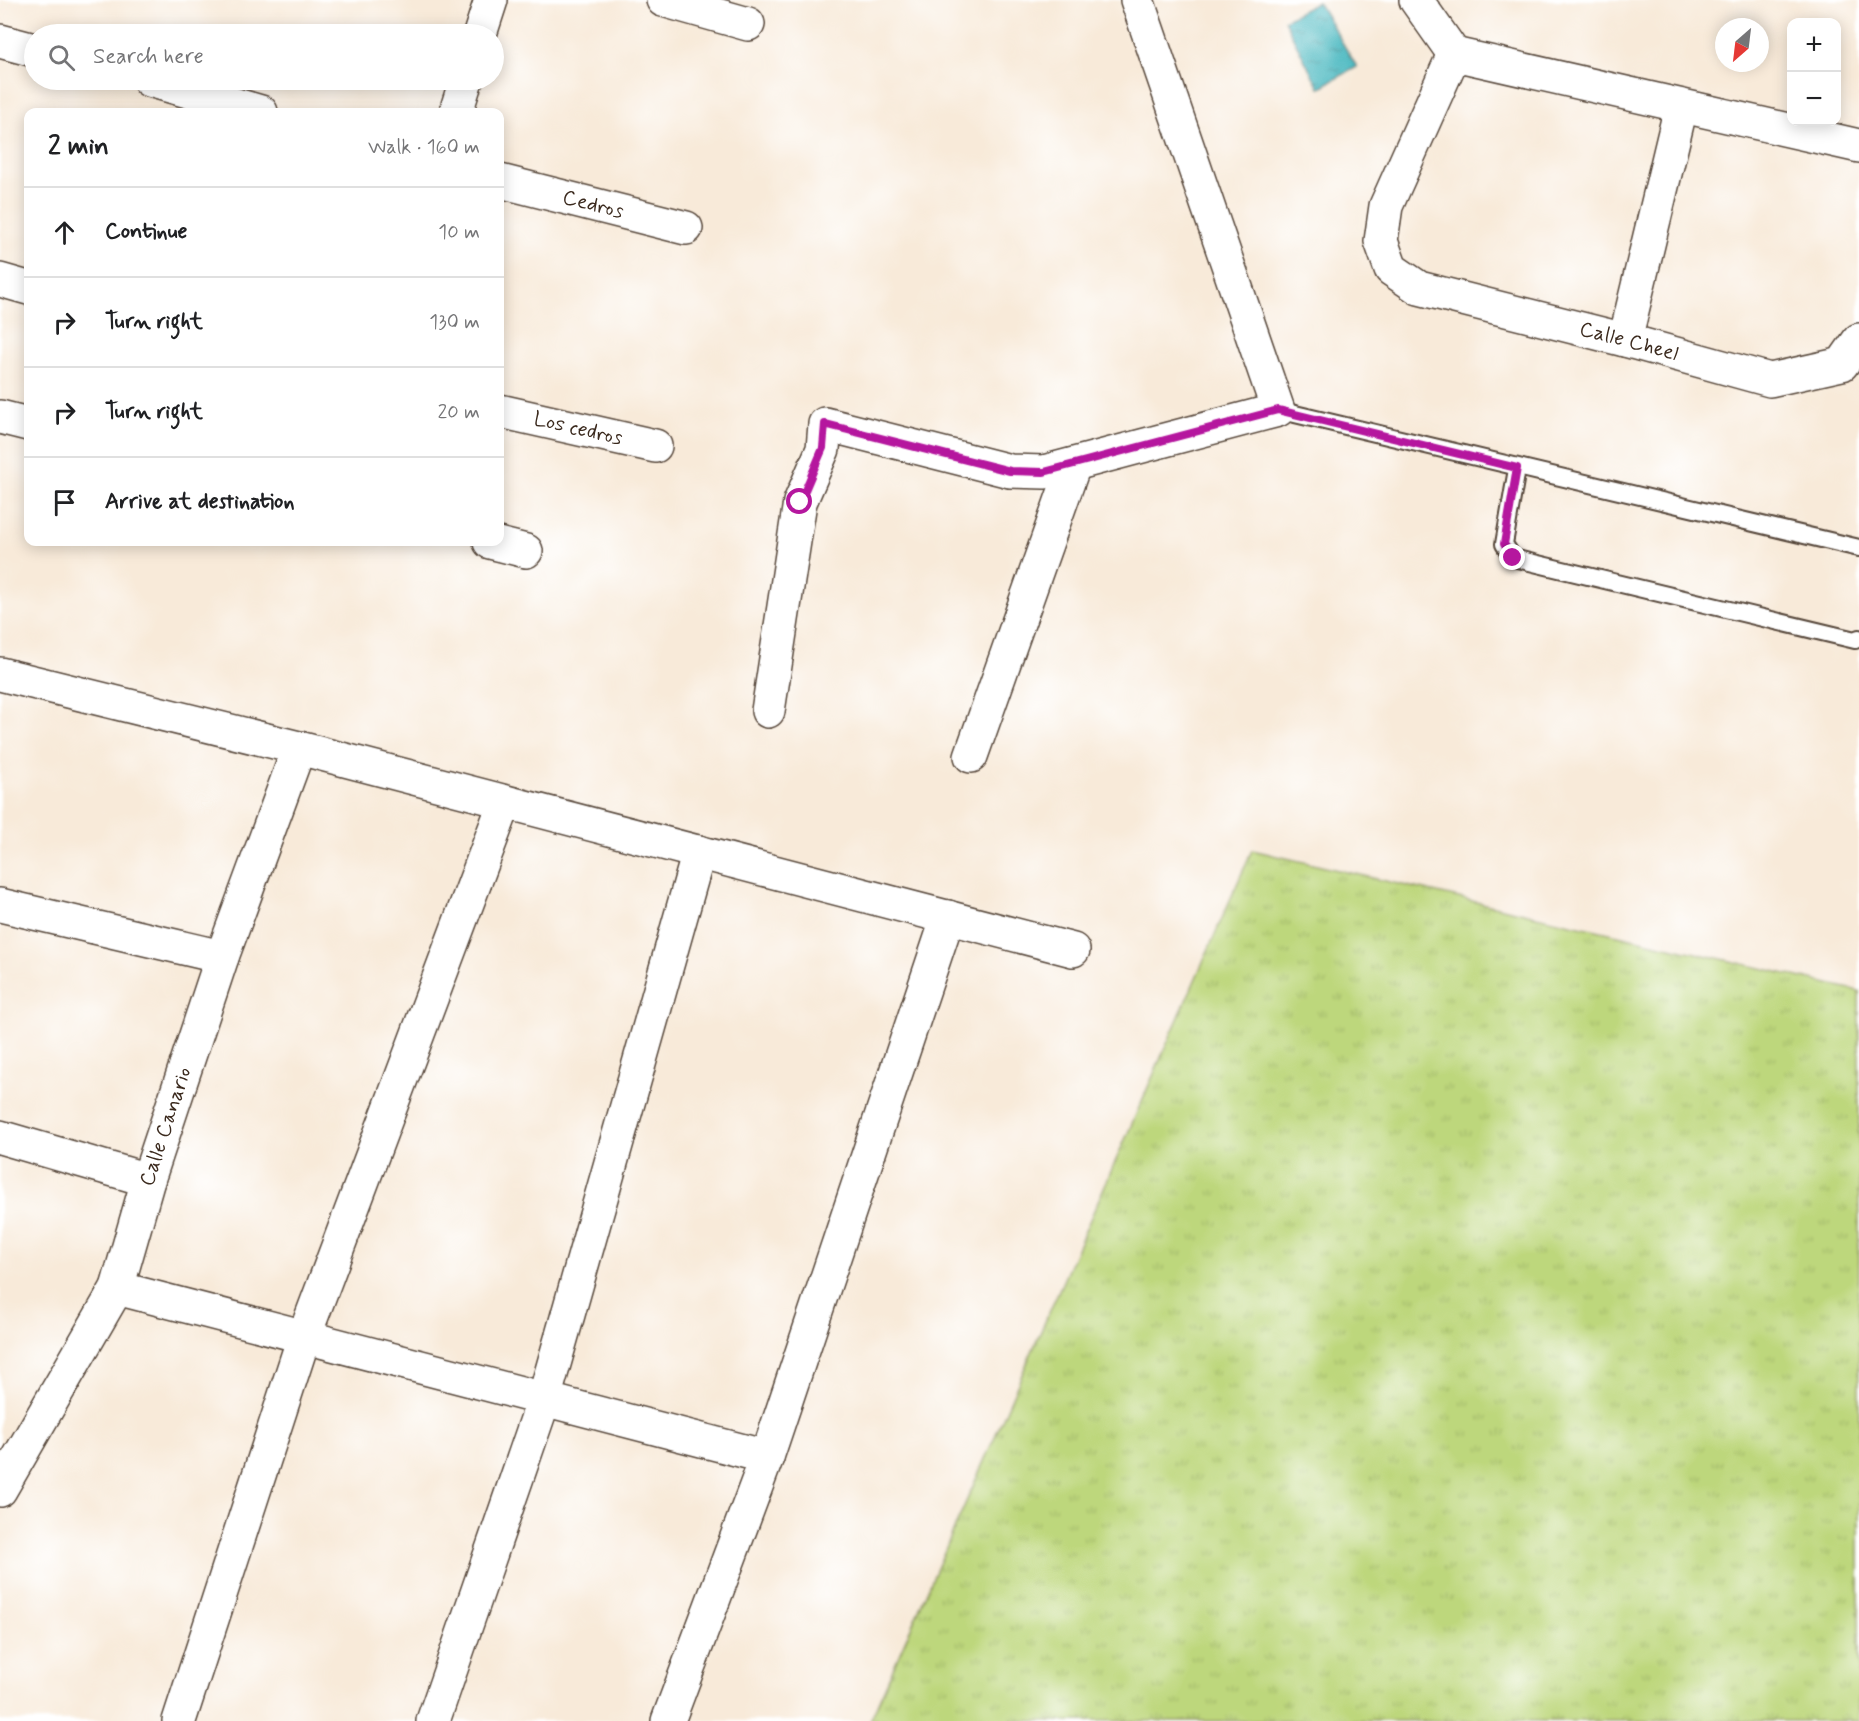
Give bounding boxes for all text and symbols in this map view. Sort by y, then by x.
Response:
north arrow [1715,18,1769,72]
map controls [1787,18,1841,126]
button: + [1787,18,1841,72]
search box [24,24,504,90]
icon: search [45,41,78,74]
text: Search here [93,43,204,71]
button: − [1787,72,1841,126]
text: 2 min [48,130,109,164]
text: Walk · 160 m [368,134,480,161]
street label: Cedros [560,183,626,226]
icon: ahead [48,216,81,249]
text: Continue [105,218,187,246]
text: 10 m [438,219,480,246]
icon: right [48,306,81,339]
text: Turn right [105,308,203,336]
text: 130 m [429,309,480,336]
street label: Calle Cheel [1577,315,1681,368]
icon: right [48,396,81,429]
text: Turn right [105,398,203,426]
text: 20 m [437,399,480,426]
street label: Los cedros [531,405,625,452]
icon: arrive [48,486,81,519]
text: Arrive at destination [105,488,295,516]
route start [786,488,812,514]
route end [1499,544,1525,570]
street label: Calle Canario [133,1064,198,1190]

